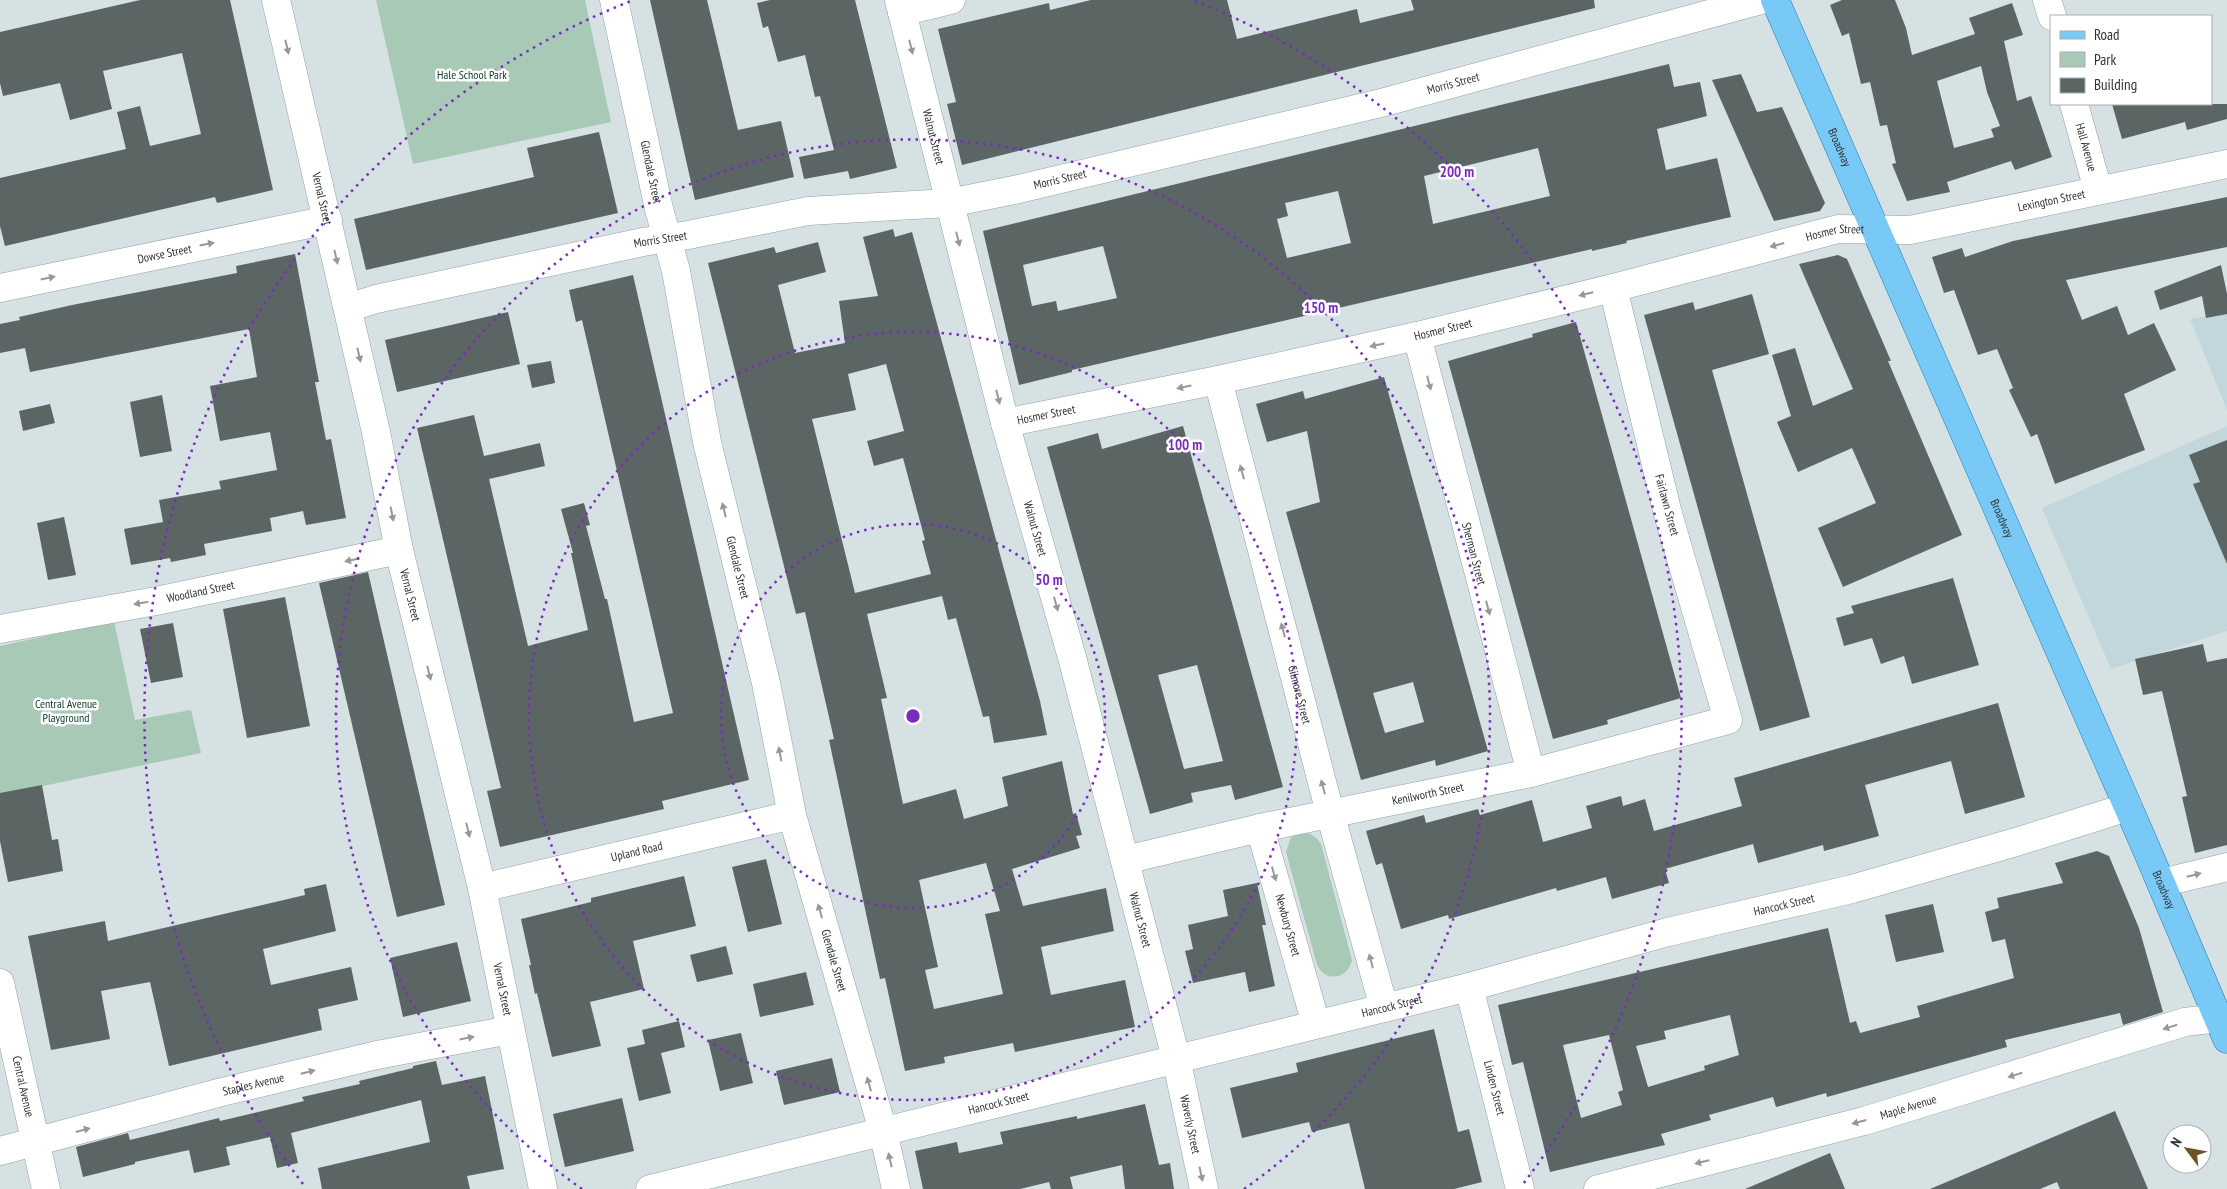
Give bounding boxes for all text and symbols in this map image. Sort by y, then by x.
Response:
legend [2050,15,2212,105]
text: Road [2094,25,2120,44]
one-way arrow [283,40,291,55]
one-way arrow [907,40,915,55]
text: Park [2094,50,2116,69]
park label: Hale School Park [437,67,507,82]
street label: Morris Street [1425,68,1482,97]
text: Building [2094,75,2137,94]
street label: Walnut Street [920,107,948,167]
street label: Hall Avenue [2073,121,2100,173]
street label: Broadway [1825,126,1855,169]
street label: Glendale Street [637,139,666,206]
text: 200 m [1440,162,1474,181]
street label: Morris Street [1032,165,1088,192]
street label: Vernal Street [309,170,336,227]
street label: Lexington Street [2016,186,2087,214]
street label: Hosmer Street [1804,221,1865,244]
street label: Morris Street [632,227,689,251]
one-way arrow [955,232,963,247]
street label: Dowse Street [136,240,194,266]
one-way arrow [199,240,215,248]
one-way arrow [1770,241,1785,249]
one-way arrow [332,249,340,264]
one-way arrow [40,273,56,281]
one-way arrow [1579,291,1594,299]
text: 150 m [1304,298,1338,317]
street label: Hosmer Street [1412,315,1474,343]
one-way arrow [1369,341,1385,349]
one-way arrow [355,348,363,363]
one-way arrow [1426,375,1434,390]
one-way arrow [1176,383,1192,391]
one-way arrow [994,389,1002,404]
street label: Hosmer Street [1016,401,1077,427]
text: 100 m [1168,435,1202,454]
one-way arrow [1238,465,1246,480]
street label: Fairlawn Street [1652,473,1683,538]
street label: Broadway [1987,497,2018,540]
street label: Walnut Street [1021,499,1051,558]
one-way arrow [720,503,728,518]
one-way arrow [389,507,397,523]
street label: Sherman Street [1459,521,1490,587]
street label: Glendale Street [723,534,753,601]
one-way arrow [343,556,359,564]
street label: Vernal Street [397,566,424,623]
text: 50 m [1035,570,1063,589]
street label: Woodland Street [165,577,236,606]
one-way arrow [1053,596,1061,611]
one-way arrow [133,600,149,608]
one-way arrow [1484,600,1492,615]
one-way arrow [1278,622,1286,637]
street label: Gilmore Street [1285,664,1315,726]
one-way arrow [425,665,433,680]
park label: Central Avenue Playground [35,696,97,725]
centre of rings [904,707,922,725]
one-way arrow [776,746,784,761]
one-way arrow [1319,779,1327,794]
street label: Kenilworth Street [1391,779,1466,808]
one-way arrow [464,823,472,838]
street label: Upland Road [609,838,664,864]
one-way arrow [1270,867,1278,882]
street label: Broadway [2149,868,2179,912]
one-way arrow [2186,871,2201,879]
street label: Walnut Street [1126,890,1155,950]
street label: Hancock Street [1752,890,1816,919]
street label: Newbury Street [1272,892,1304,958]
one-way arrow [815,904,823,919]
street label: Glendale Street [818,928,851,994]
one-way arrow [1366,953,1374,968]
street label: Vernal Street [490,960,516,1018]
street label: Hancock Street [1360,991,1424,1020]
one-way arrow [2162,1023,2177,1031]
one-way arrow [459,1033,475,1041]
street label: Central Avenue [9,1054,38,1118]
street label: Linden Street [1481,1059,1509,1117]
one-way arrow [300,1067,315,1075]
street label: Staples Avenue [221,1069,286,1099]
one-way arrow [2007,1071,2022,1079]
one-way arrow [865,1077,873,1092]
street label: Hancock Street [967,1088,1031,1117]
street label: Maple Avenue [1878,1091,1938,1123]
street label: Waverly Street [1177,1094,1204,1156]
one-way arrow [1852,1118,1867,1126]
north arrow [2162,1124,2212,1174]
one-way arrow [75,1126,90,1134]
text: N [2166,1134,2186,1150]
one-way arrow [886,1153,894,1168]
one-way arrow [1694,1158,1709,1166]
one-way arrow [1197,1166,1205,1182]

